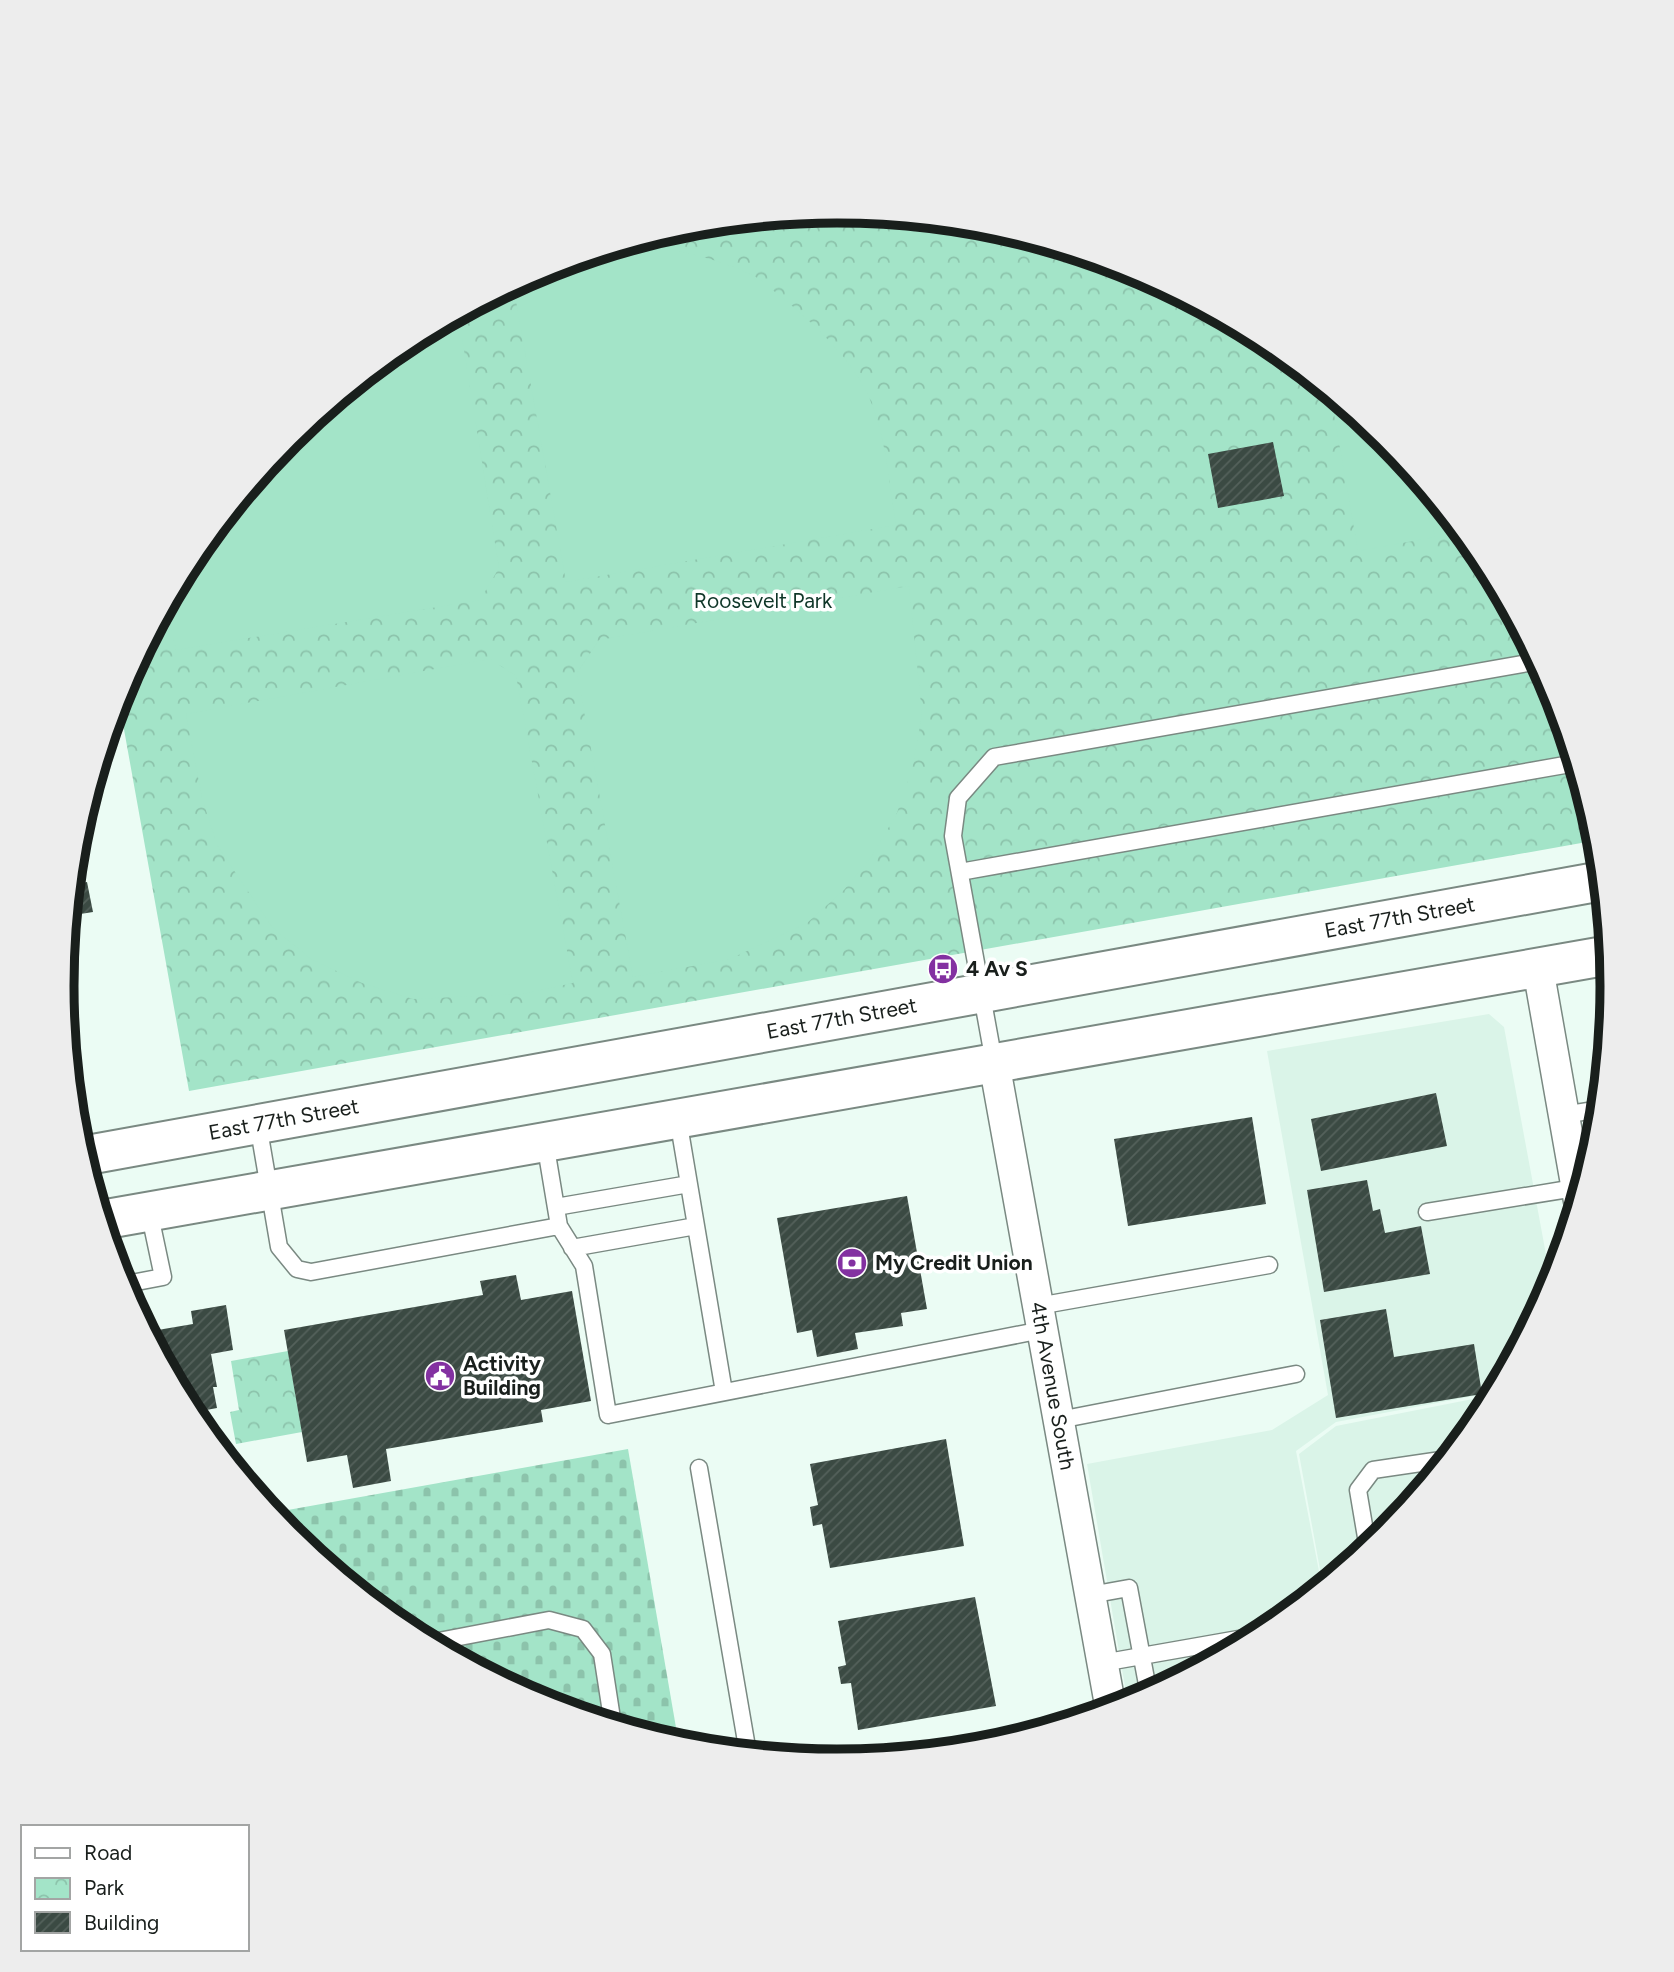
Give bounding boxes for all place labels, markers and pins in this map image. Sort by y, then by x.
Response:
bus stop icon: 4 Av S [926,952,960,986]
place label: 4 Av S [966,956,1028,981]
bank icon: My Credit Union [835,1246,869,1280]
place label: My Credit Union [875,1250,1033,1275]
place label: Activity Building [463,1351,542,1400]
public building icon: Activity Building [423,1359,457,1393]

